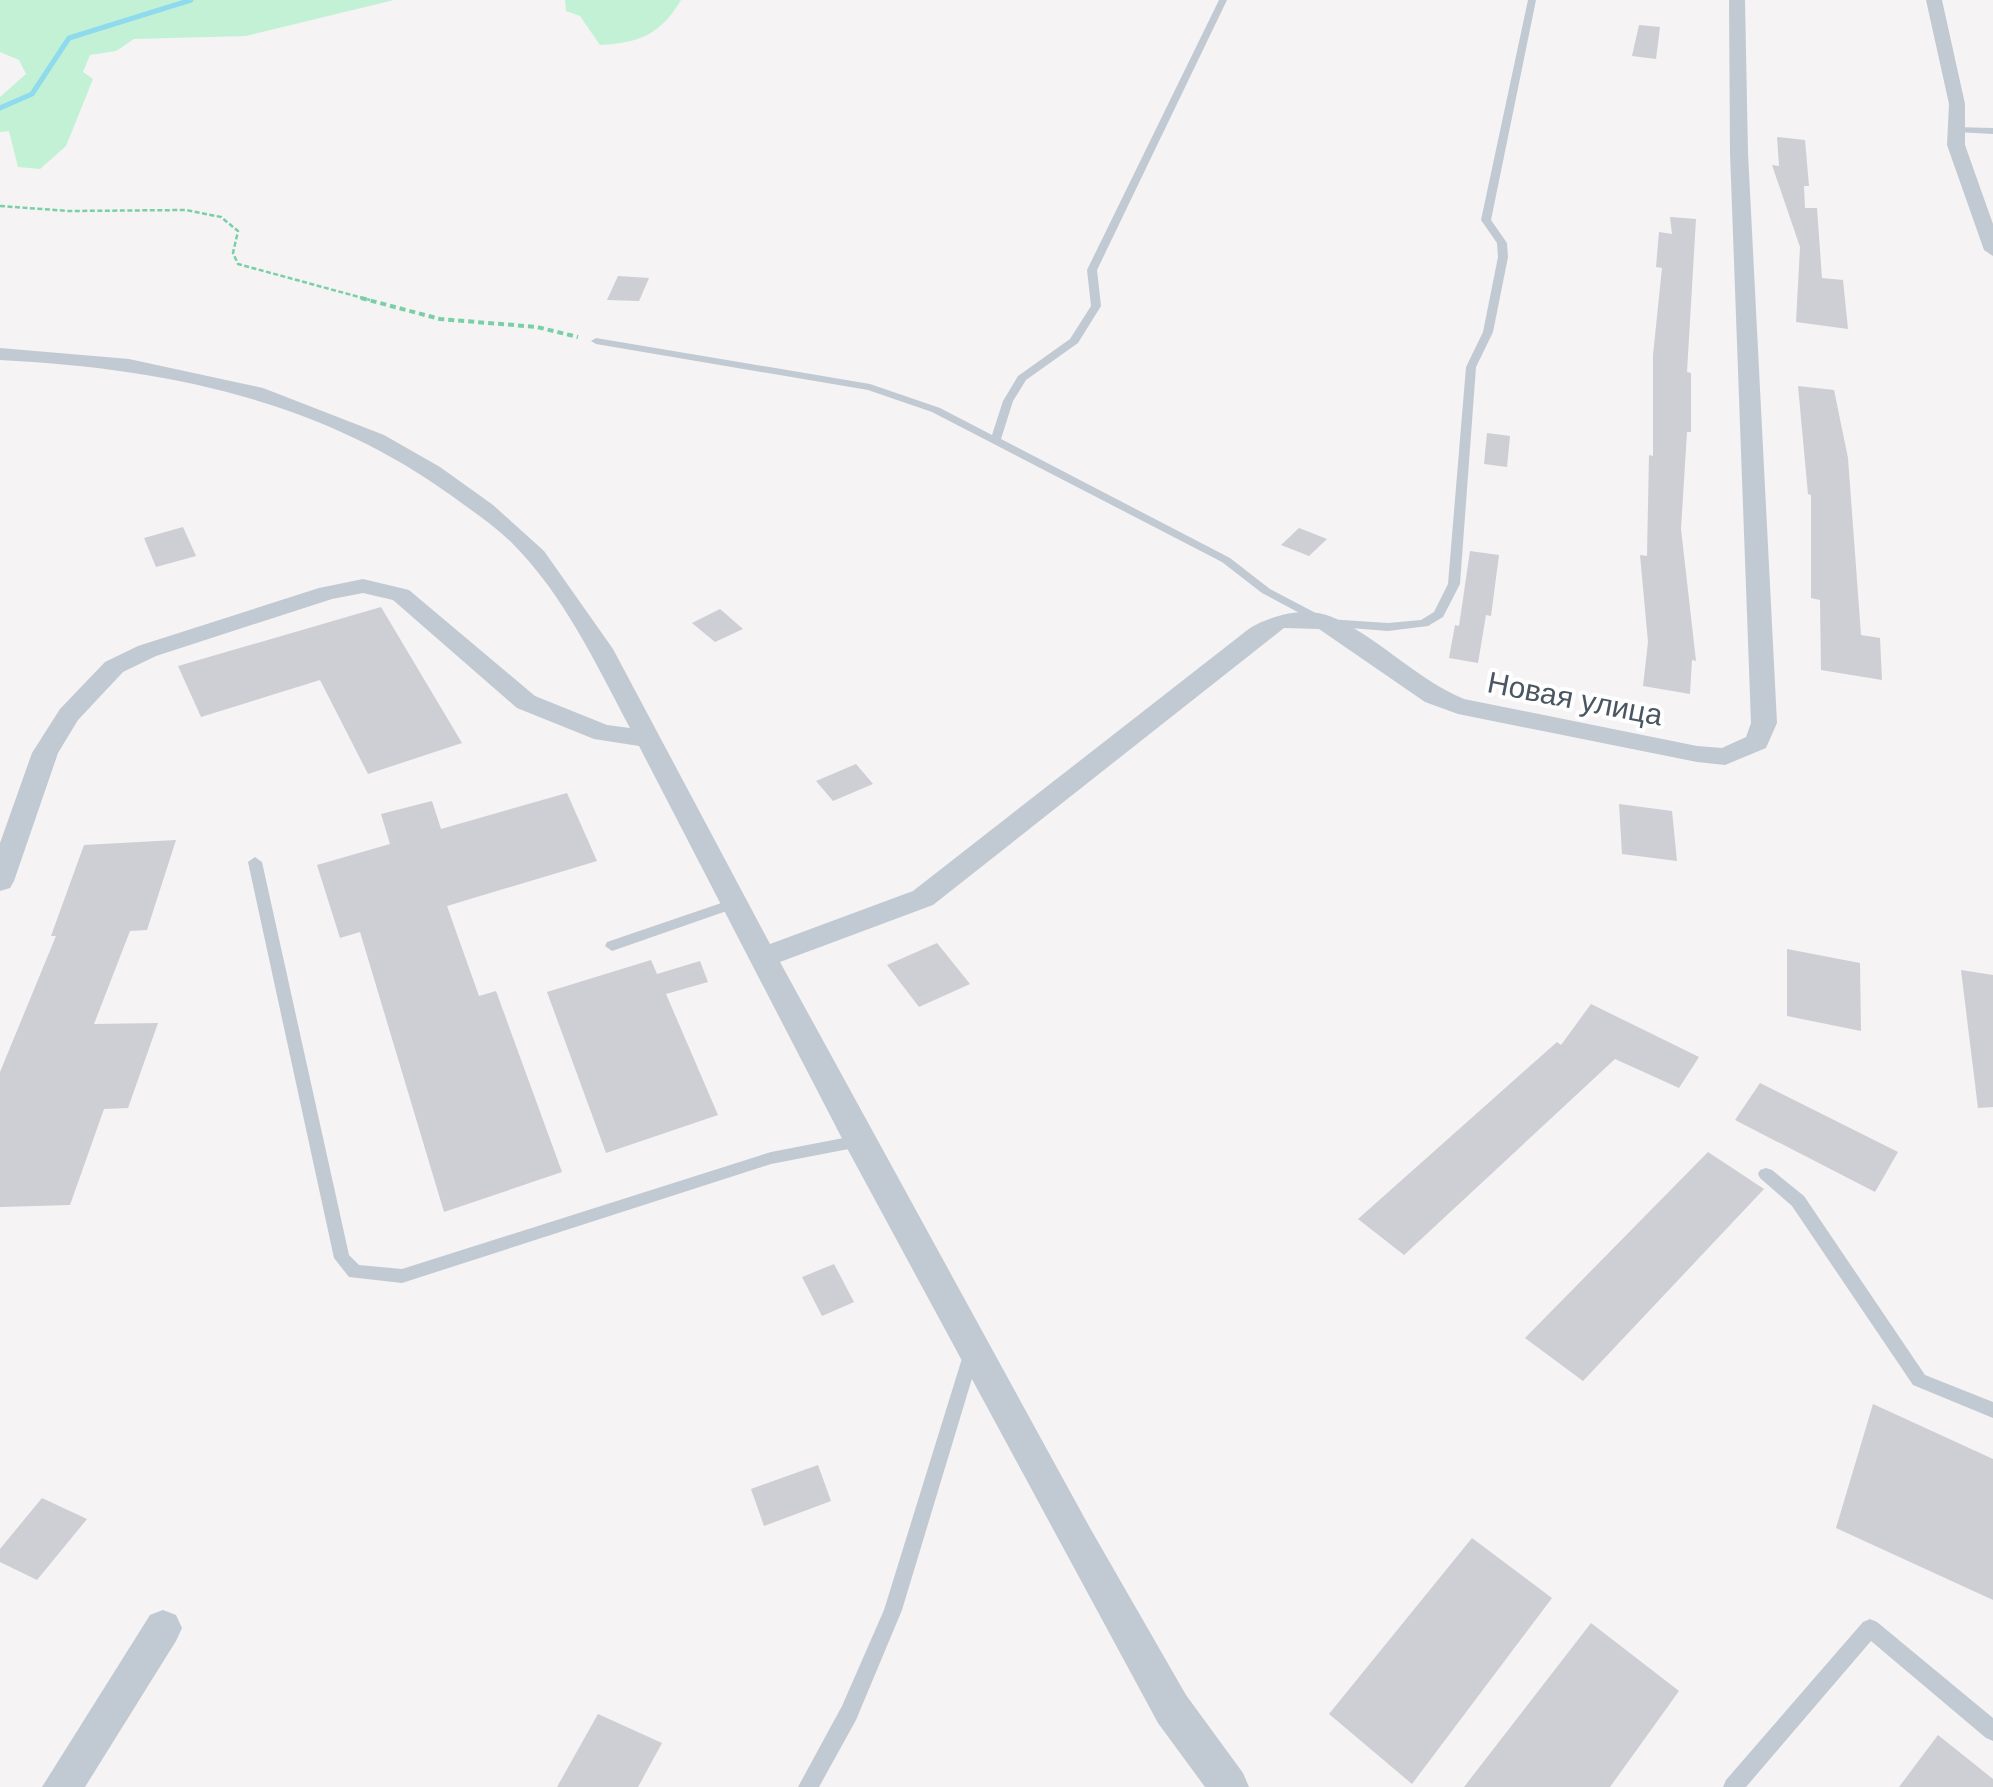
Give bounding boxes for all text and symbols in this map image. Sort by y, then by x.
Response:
street label: Новая улица [1485,665,1666,732]

